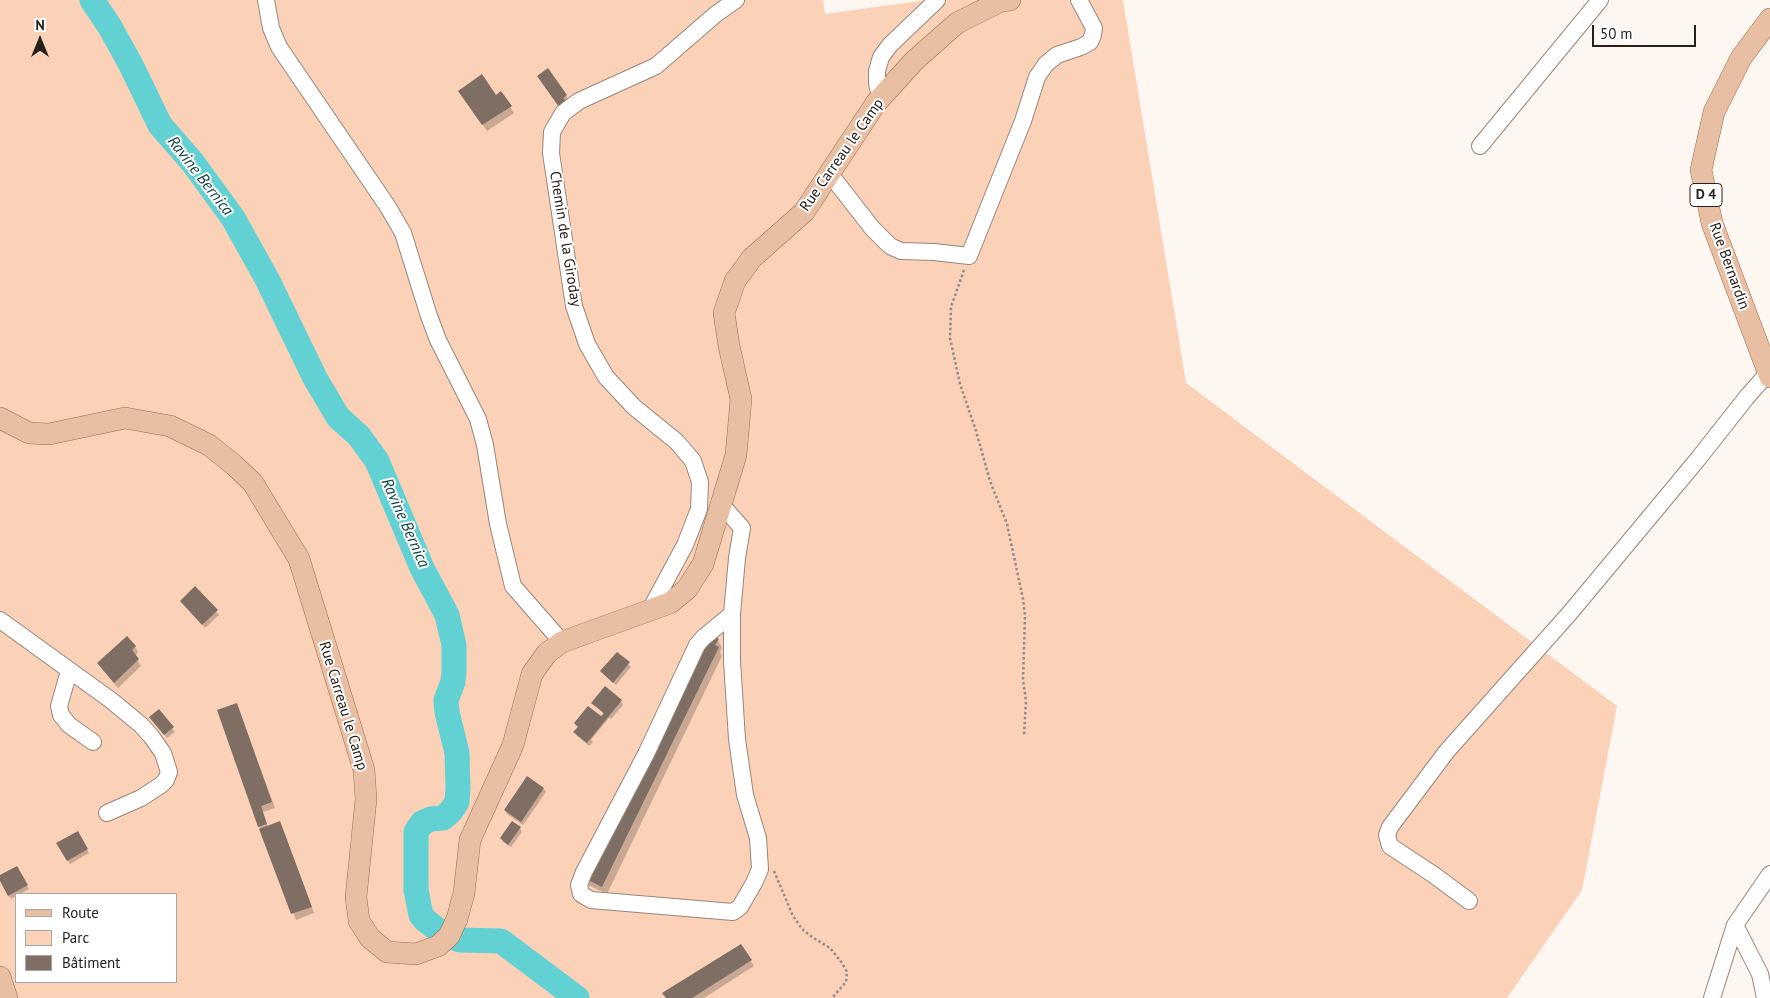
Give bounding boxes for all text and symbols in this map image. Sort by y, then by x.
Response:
north arrow [15,15,65,65]
scale bar [1595,15,1699,47]
text: N [35,16,45,34]
text: 50 m [1600,24,1633,43]
street label: Rue Carreau le Camp [796,95,888,215]
water label: Ravine Bernica [163,132,237,220]
street label: Chemin de la Giroday [545,170,585,308]
road number: D 4 [1690,184,1722,206]
street label: Rue Bernardin [1705,220,1753,312]
water label: Ravine Bernica [377,475,433,571]
street label: Rue Carreau le Camp [315,639,371,773]
legend [15,893,178,983]
text: Route [62,903,99,922]
text: Parc [62,928,89,947]
text: Bâtiment [62,953,120,972]

